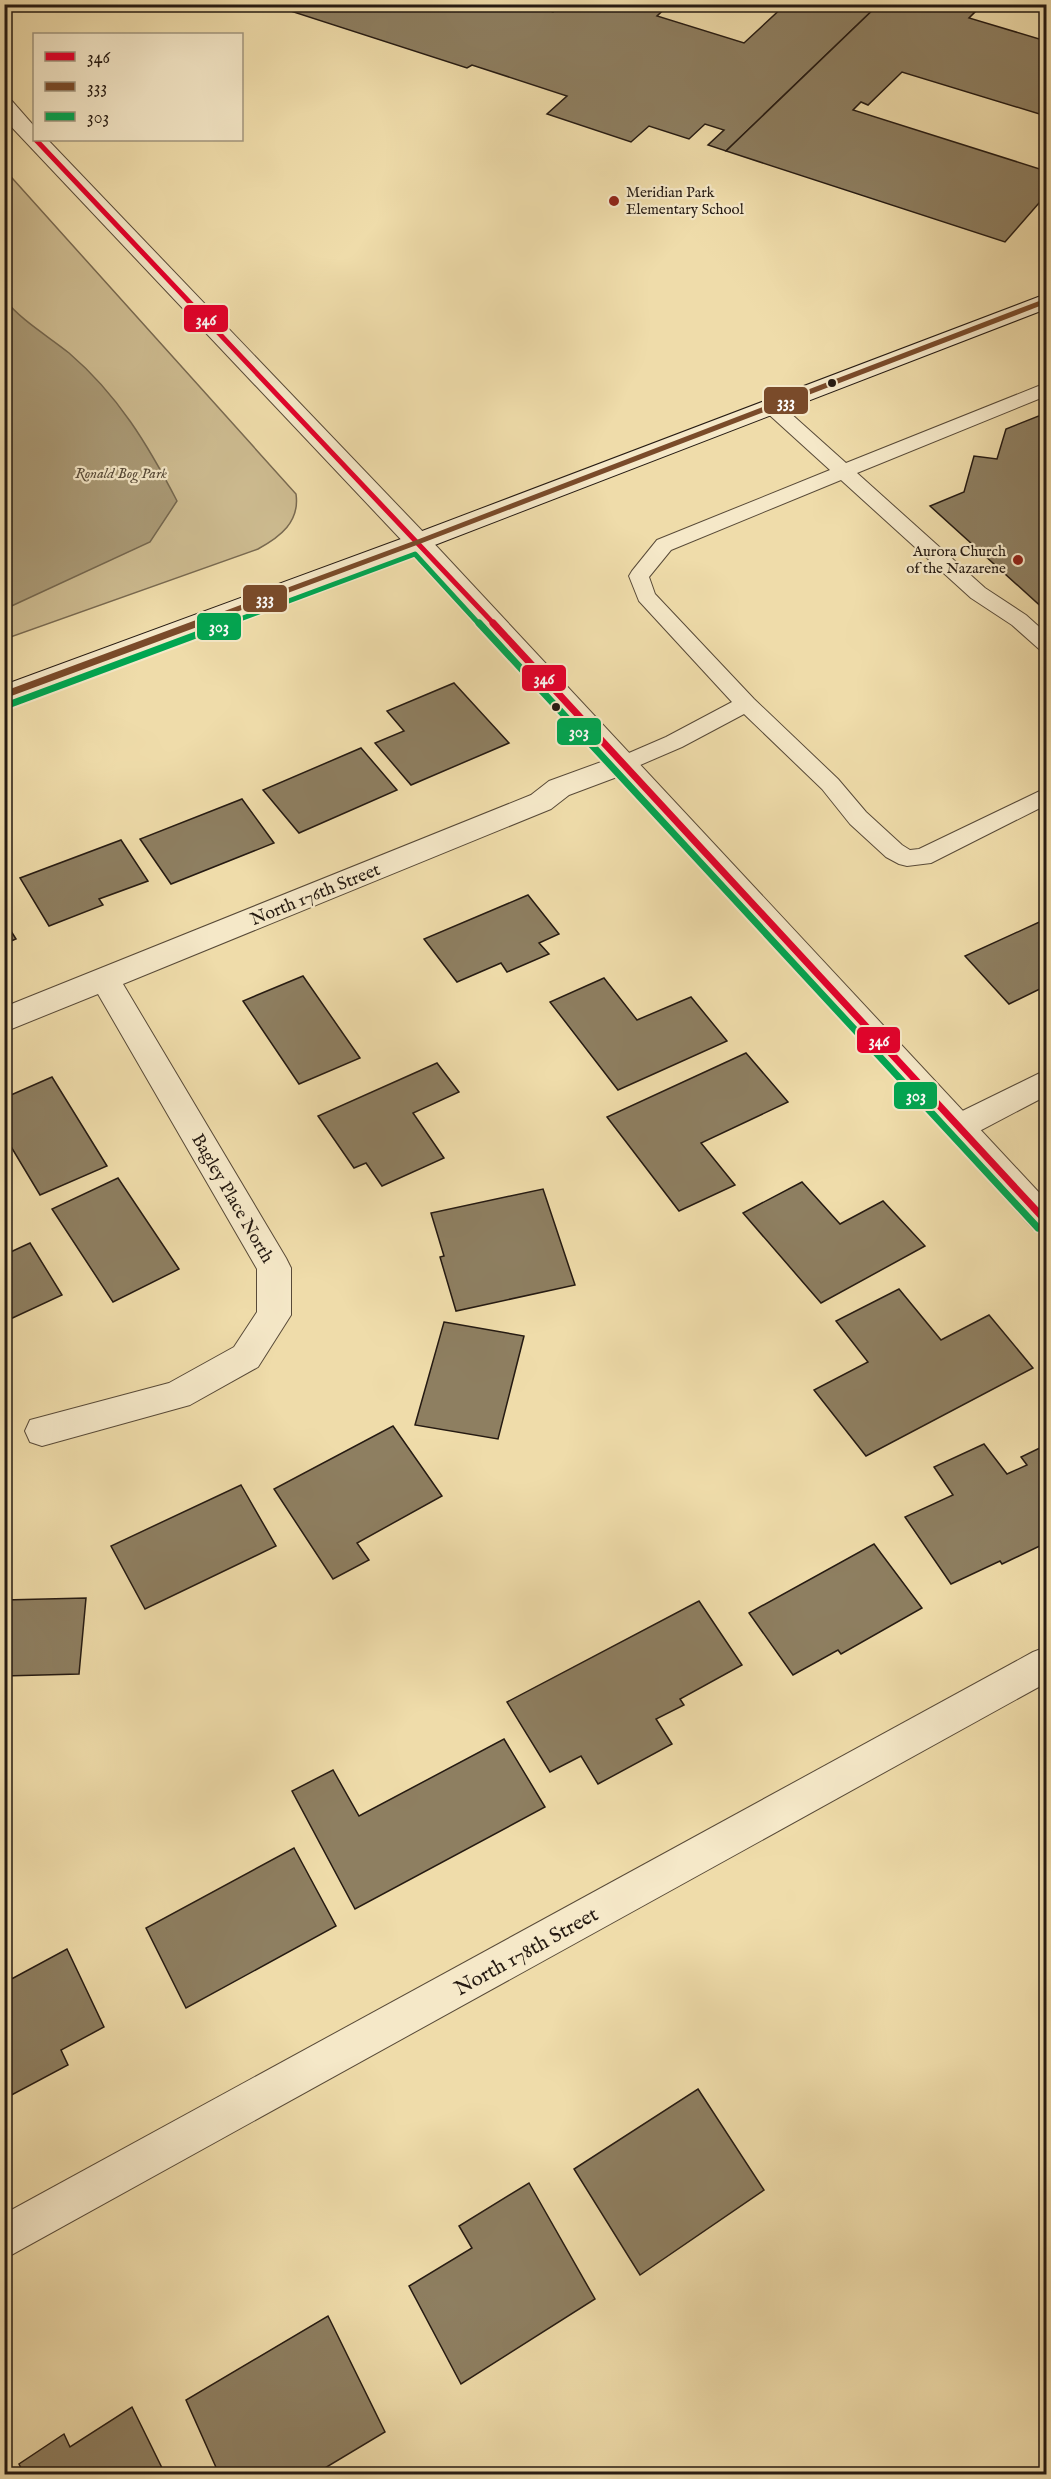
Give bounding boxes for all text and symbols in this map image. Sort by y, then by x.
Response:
legend [33,33,243,141]
text: 346 [87,47,111,70]
text: 333 [87,77,107,100]
text: 303 [87,107,109,130]
place label: Meridian Park Elementary School [626,183,745,219]
marker: Meridian Park Elementary School [607,194,621,208]
line badge: 346 [183,304,229,333]
text: 346 [196,311,218,331]
unlabelled marker [826,377,838,389]
line badge: 333 [763,386,809,415]
text: 333 [777,393,795,413]
park label: Ronald Bog Park [75,464,167,484]
place label: Aurora Church of the Nazarene [906,542,1006,578]
marker: Aurora Church of the Nazarene [1011,553,1025,567]
line badge: 333 [242,584,288,613]
text: 333 [256,590,274,610]
line badge: 303 [196,612,242,641]
text: 303 [209,618,229,638]
line badge: 346 [521,664,567,692]
text: 346 [534,670,556,690]
unlabelled marker [550,701,562,713]
line badge: 303 [556,717,602,746]
text: 303 [569,723,589,743]
street label: North 176th Street [247,859,384,932]
line badge: 346 [856,1026,901,1054]
text: 346 [869,1032,891,1052]
line badge: 303 [893,1081,938,1110]
text: 303 [906,1087,926,1107]
street label: Bagley Place North [185,1130,278,1268]
street label: North 178th Street [450,1902,603,2003]

